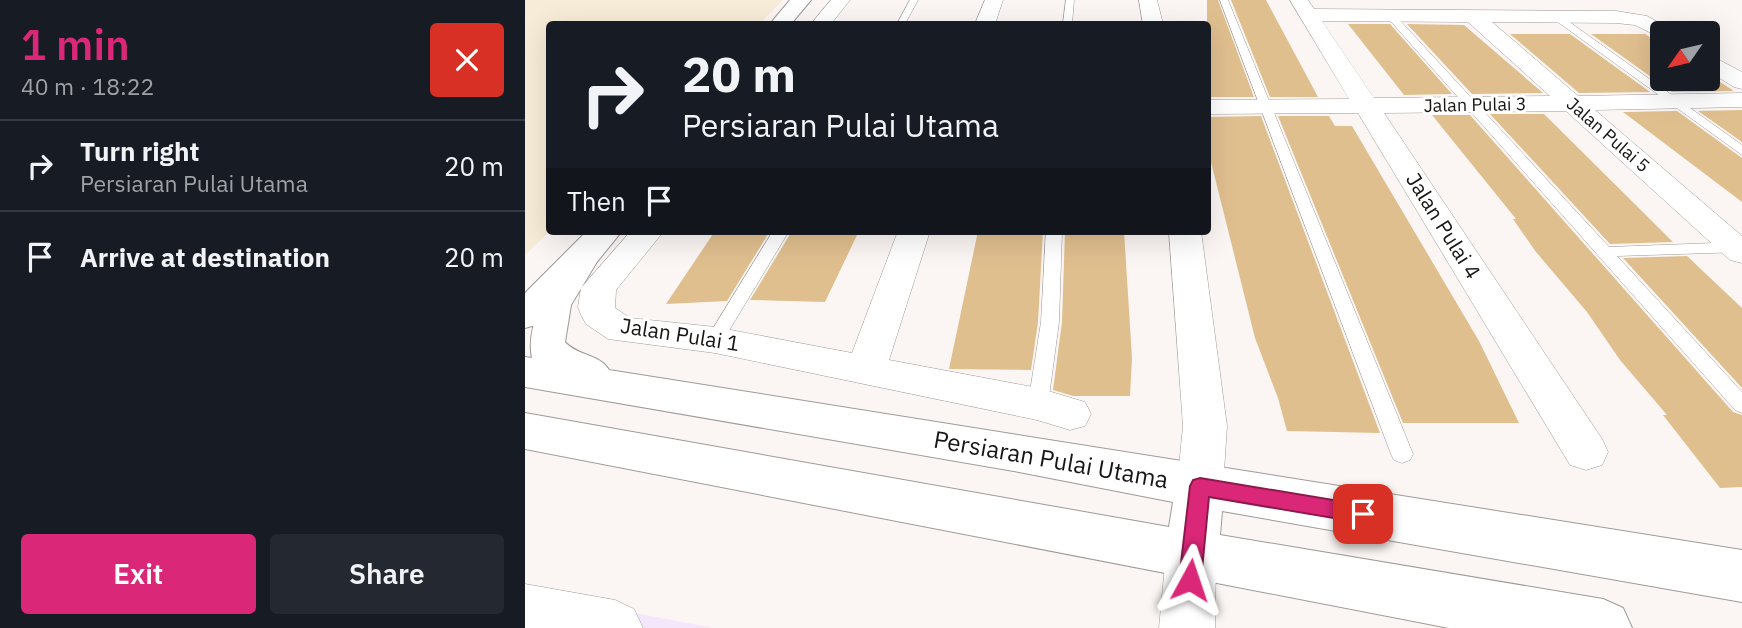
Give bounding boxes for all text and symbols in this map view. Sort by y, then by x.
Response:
text: 1 min [21,17,130,72]
north arrow [1650,21,1720,91]
map controls [1650,21,1720,91]
button: close [430,23,504,97]
text: 20 m [682,42,796,105]
icon: right [567,49,658,140]
text: 40 m · 18:22 [21,71,154,101]
street label: Jalan Pulai 3 [1423,92,1527,117]
street label: Jalan Pulai 5 [1562,92,1655,177]
text: Persiaran Pulai Utama [682,104,999,146]
text: Turn right [80,134,199,168]
icon: right [21,147,59,185]
text: 20 m [444,149,504,183]
street label: Jalan Pulai 4 [1400,167,1488,284]
text: Persiaran Pulai Utama [80,168,308,198]
icon: arrive [640,182,678,220]
text: Then [567,184,626,218]
icon: arrive [21,238,59,276]
text: Arrive at destination [80,240,330,274]
text: 20 m [444,240,504,274]
street label: Jalan Pulai 1 [619,311,742,357]
street label: Persiaran Pulai Utama [931,423,1171,495]
pin [1333,484,1393,544]
icon: arrive [1344,495,1382,533]
button: Exit [21,534,256,614]
button: Share [270,534,504,614]
position arrow [1153,543,1227,617]

